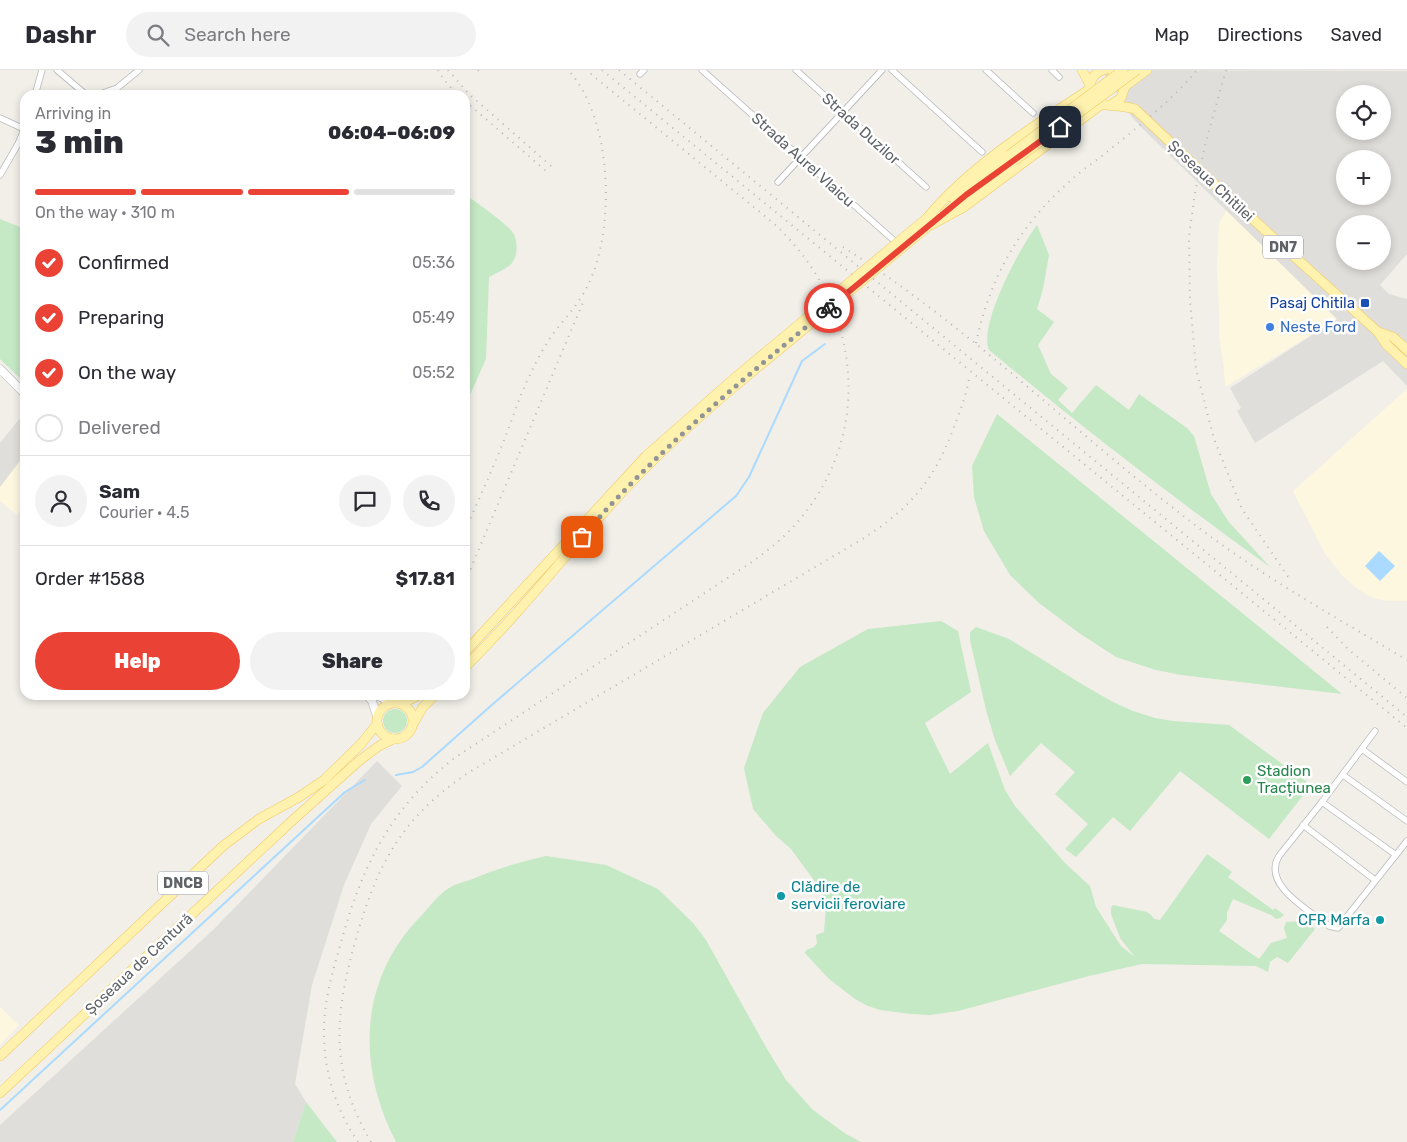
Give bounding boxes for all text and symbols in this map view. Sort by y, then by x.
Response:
search box [126,12,476,57]
text: Dashr [25,21,96,49]
icon: search [144,21,172,49]
text: Search here [184,23,291,46]
text: Map [1154,24,1189,46]
text: Directions [1217,24,1303,46]
text: Saved [1331,24,1382,46]
map controls [1336,85,1391,270]
button: locate [1336,85,1391,140]
street label: Strada Duzilor [818,89,904,169]
text: Arriving in [35,104,111,123]
pin [1039,106,1081,148]
street label: Strada Aurel Vlaicu [748,109,858,211]
icon: home [1046,113,1074,141]
text: 06:04–06:09 [328,121,455,144]
text: 3 min [35,123,124,161]
street label: Șoseaua Chitilei [1164,137,1258,225]
button: + [1336,150,1391,205]
text: On the way · 310 m [35,203,175,222]
button: − [1336,215,1391,270]
road number: DN7 [1263,236,1303,258]
icon: check [35,249,63,277]
text: Confirmed [78,251,169,274]
text: 05:36 [412,253,455,272]
courier [804,283,854,333]
icon: bike [815,294,843,322]
place label: Pasaj Chitila [1269,294,1355,312]
marker: Pasaj Chitila [1359,297,1371,309]
icon: check [35,304,63,332]
text: Preparing [78,306,164,329]
text: 05:49 [412,308,455,327]
place label: Neste Ford [1280,318,1356,336]
marker: Neste Ford [1264,321,1276,333]
icon: check [35,359,63,387]
text: On the way [78,361,176,384]
text: 05:52 [412,363,455,382]
text: Delivered [78,416,161,439]
button: person [35,475,87,527]
button: chat [339,475,391,527]
button: phone [403,475,455,527]
text: Sam [99,480,140,503]
text: Courier · 4.5 [99,503,189,522]
pin [561,516,603,558]
icon: bag [568,523,596,551]
text: Order #1588 [35,567,145,590]
text: $17.81 [395,567,455,590]
button: Help [35,632,240,690]
button: Share [250,632,455,690]
place label: Stadion Tracțiunea [1257,762,1331,797]
marker: Stadion Tracțiunea [1241,774,1253,786]
road number: DNCB [158,871,208,894]
place label: Clădire de servicii feroviare [791,878,906,913]
marker: Clădire de servicii feroviare [775,890,787,902]
street label: Șoseaua de Centură [82,910,196,1018]
place label: CFR Marfa [1298,911,1370,929]
marker: CFR Marfa [1374,914,1386,926]

